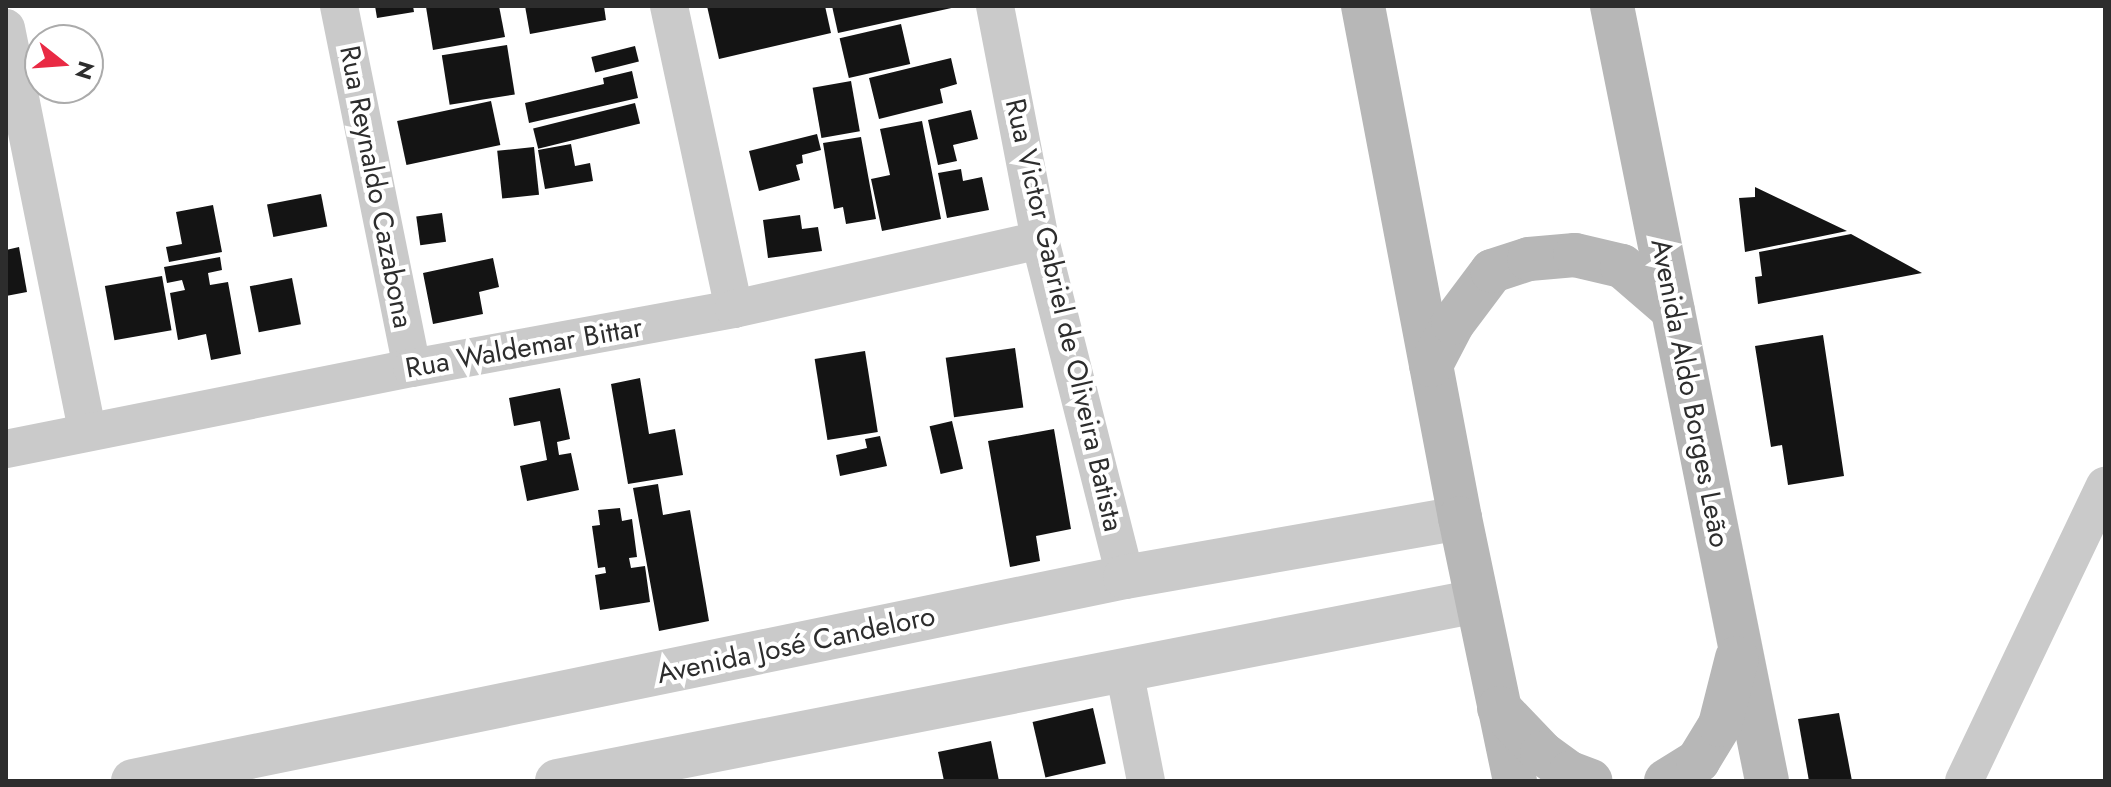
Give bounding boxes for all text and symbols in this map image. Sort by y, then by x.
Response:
north arrow [24,24,104,104]
street label: Rua Reynaldo Cazabona [332,43,420,331]
text: N [67,57,103,83]
street label: Rua Victor Gabriel de Oliveira Batista [998,95,1130,535]
street label: Avenida Aldo Borges Leão [1644,236,1736,550]
street label: Rua Waldemar Bittar [403,311,645,385]
street label: Avenida José Candeloro [654,599,938,691]

